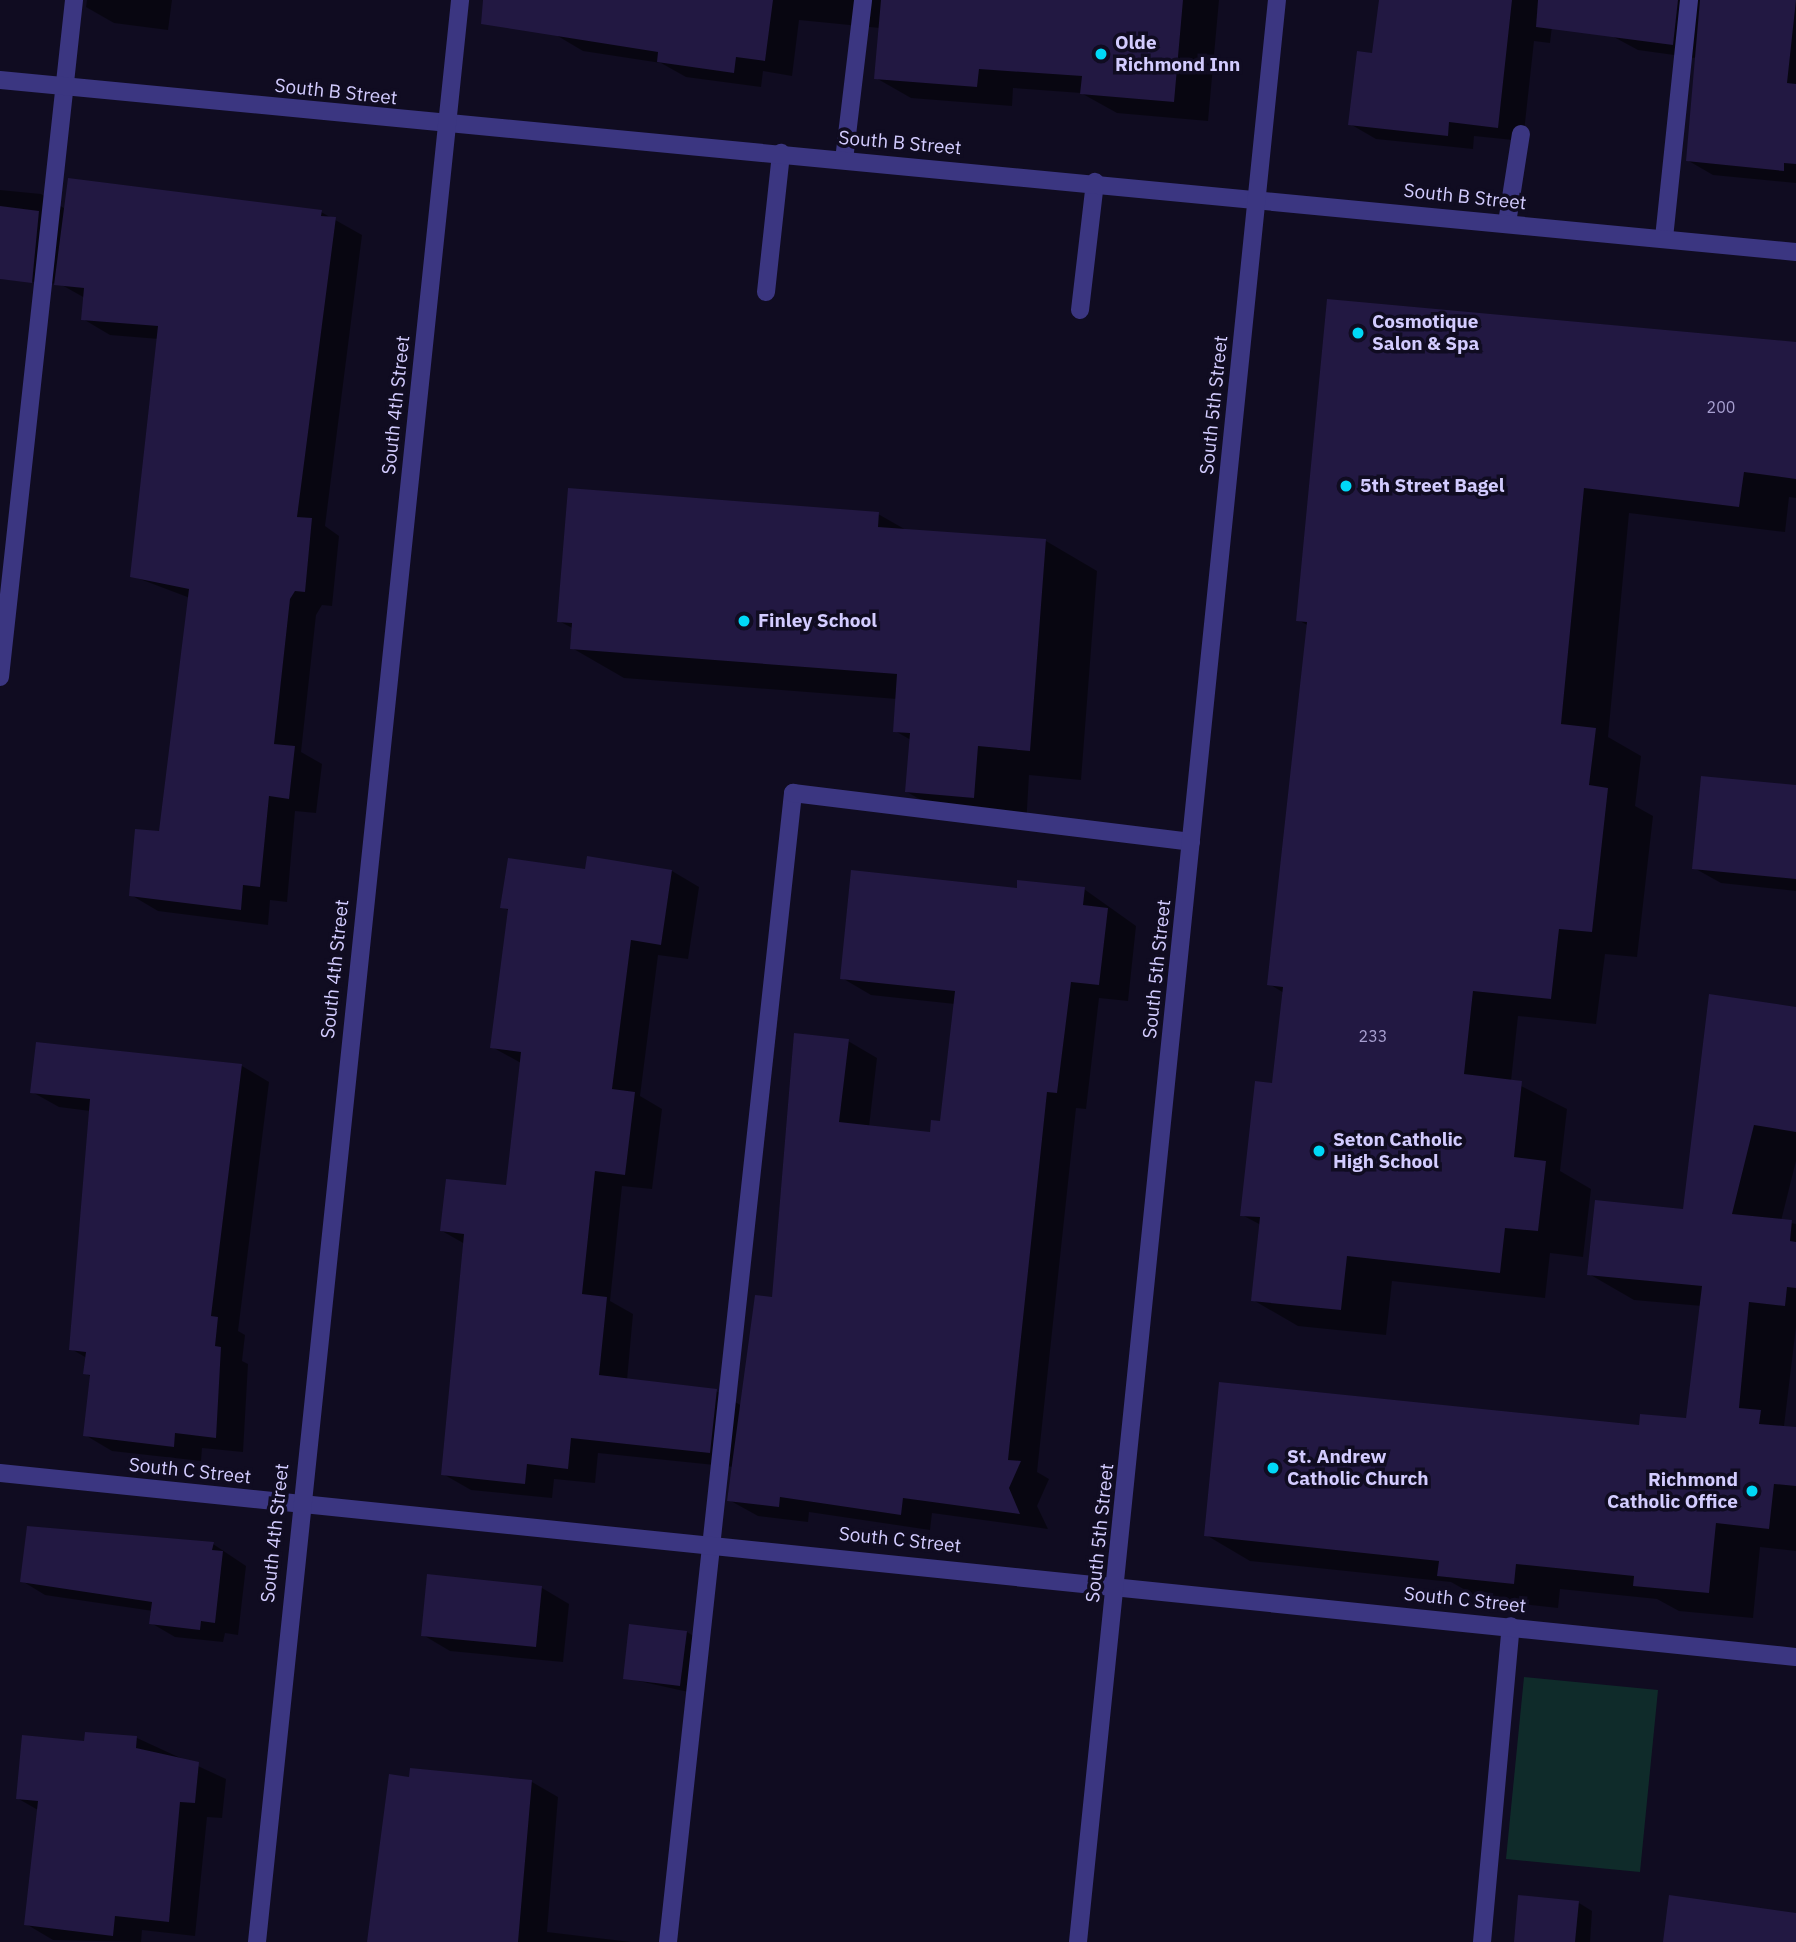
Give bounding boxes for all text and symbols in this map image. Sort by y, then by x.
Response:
place label: Olde Richmond Inn [1115,32,1240,76]
marker: Olde Richmond Inn [1093,46,1109,62]
street label: South B Street [273,74,399,110]
street label: South B Street [838,126,962,160]
street label: South B Street [1402,179,1528,215]
place label: Cosmotique Salon & Spa [1372,311,1479,355]
marker: Cosmotique Salon & Spa [1350,325,1366,341]
street label: South 4th Street [377,334,415,476]
street label: South 5th Street [1195,334,1233,476]
house number: 200 [1707,397,1735,417]
place label: 5th Street Bagel [1360,475,1505,497]
marker: 5th Street Bagel [1338,478,1354,494]
place label: Finley School [758,610,877,632]
marker: Finley School [736,613,752,629]
street label: South 4th Street [316,898,354,1040]
street label: South 5th Street [1138,898,1176,1040]
house number: 233 [1359,1026,1387,1046]
place label: Seton Catholic High School [1333,1129,1463,1173]
marker: Seton Catholic High School [1311,1143,1327,1159]
place label: St. Andrew Catholic Church [1287,1446,1429,1490]
street label: South C Street [128,1453,252,1489]
marker: St. Andrew Catholic Church [1265,1460,1281,1476]
street label: South 4th Street [256,1462,294,1604]
street label: South 5th Street [1081,1462,1119,1604]
place label: Richmond Catholic Office [1607,1469,1738,1513]
marker: Richmond Catholic Office [1744,1483,1760,1499]
street label: South C Street [838,1522,962,1558]
street label: South C Street [1403,1582,1527,1618]

